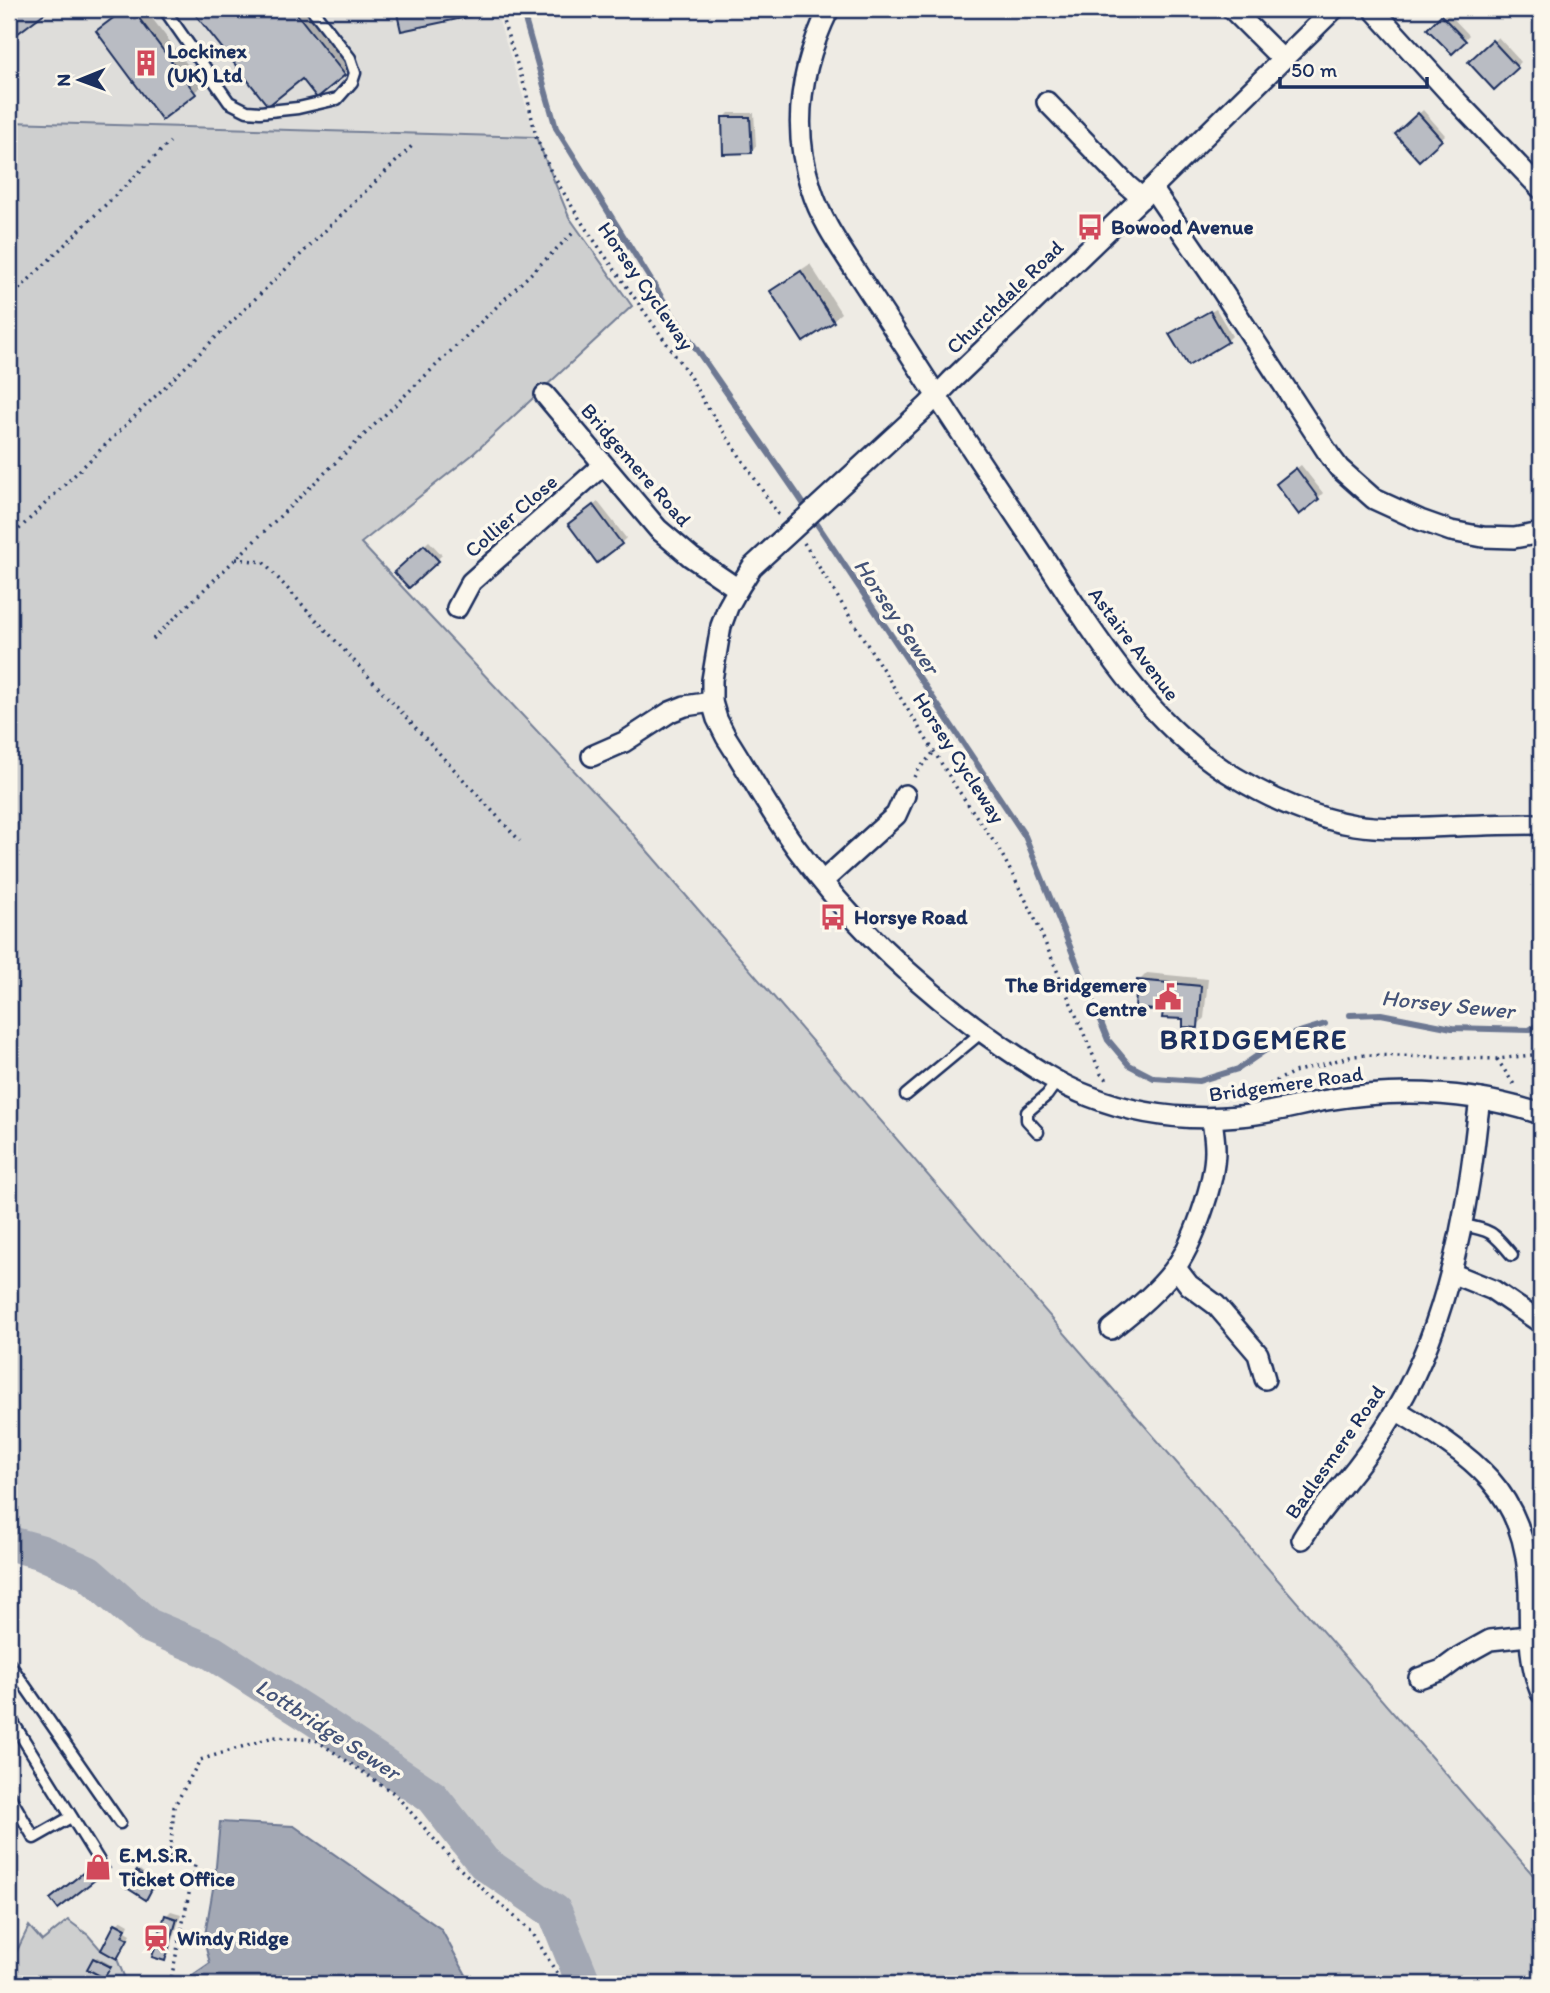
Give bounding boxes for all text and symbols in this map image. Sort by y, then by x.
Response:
place label: Lockinex (UK) Ltd [167,38,247,88]
north arrow [46,46,116,116]
scale bar [1280,46,1428,90]
building icon: Lockinex (UK) Ltd [131,48,161,78]
text: 50 m [1291,57,1338,82]
text: N [52,74,75,87]
bus stop icon: Bowood Avenue [1075,212,1105,242]
place label: Bowood Avenue [1111,214,1254,239]
street label: Horsey Cycleway [593,217,700,355]
street label: Churchdale Road [941,234,1069,359]
street label: Bridgemere Road [576,398,697,532]
street label: Collier Close [459,469,562,563]
water label: Horsey Sewer [848,553,947,681]
street label: Astaire Avenue [1084,582,1185,705]
street label: Horsey Cycleway [908,688,1011,828]
bus stop icon: Horsye Road [818,902,848,932]
place label: Horsye Road [854,904,968,930]
place label: The Bridgemere Centre [1004,972,1147,1021]
public building icon: The Bridgemere Centre [1153,982,1183,1012]
water label: Horsey Sewer [1380,983,1518,1025]
district label: BRIDGEMERE [1160,1022,1348,1056]
street label: Bridgemere Road [1207,1060,1365,1107]
street label: Badlesmere Road [1279,1380,1390,1523]
water label: Lottbridge Sewer [251,1672,408,1788]
place label: E.M.S.R. Ticket Office [118,1842,235,1891]
shop icon: E.M.S.R. Ticket Office [83,1852,113,1882]
station icon: Windy Ridge [141,1923,171,1953]
place label: Windy Ridge [177,1925,289,1951]

